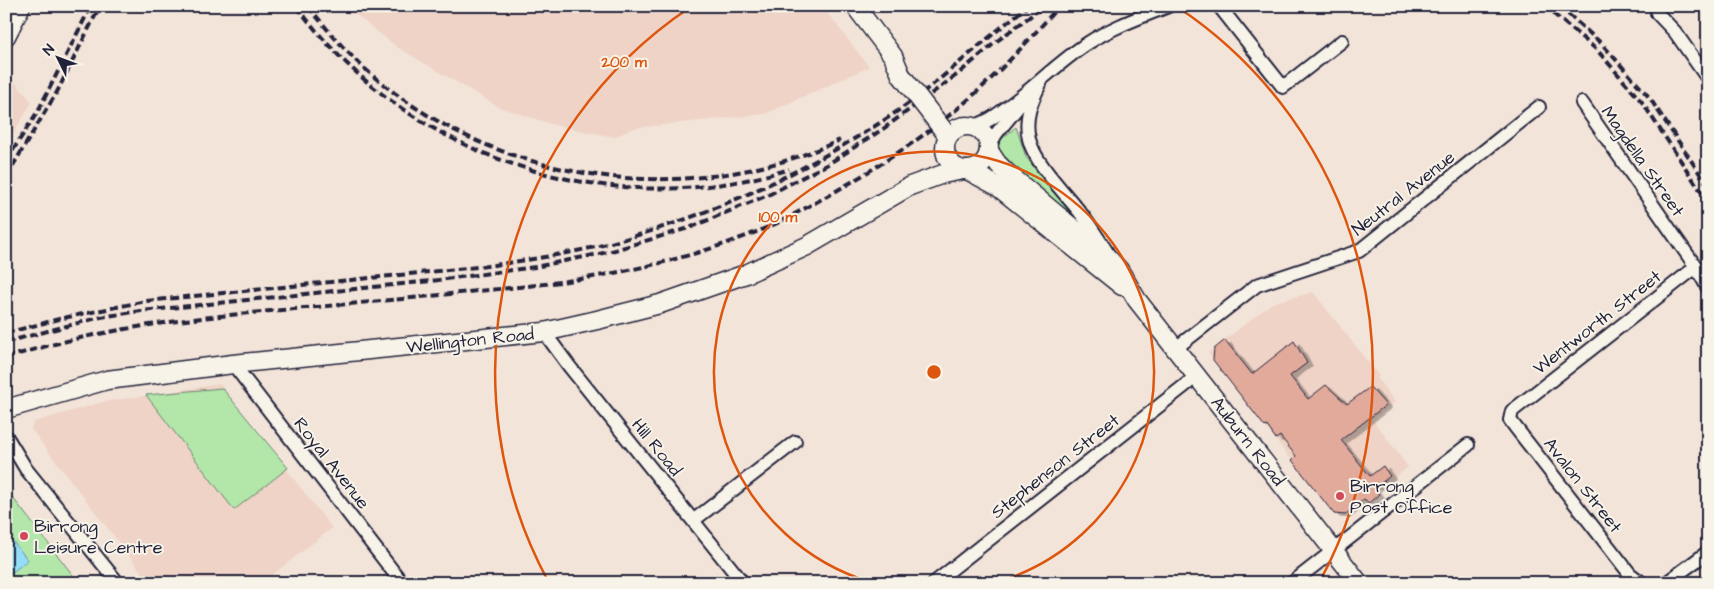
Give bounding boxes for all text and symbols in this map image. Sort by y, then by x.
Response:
north arrow [32,32,82,82]
text: N [39,40,60,60]
text: 200 m [600,52,647,73]
street label: Magdella Street [1594,101,1690,223]
street label: Neutral Avenue [1346,145,1460,242]
text: 100 m [759,207,798,228]
street label: Wentworth Street [1528,264,1667,380]
street label: Wellington Road [405,321,535,361]
centre of rings [925,363,943,381]
street label: Auburn Road [1205,391,1291,491]
street label: Stephenson Street [986,408,1125,525]
street label: Royal Avenue [287,412,376,515]
street label: Hill Road [626,413,688,482]
street label: Avalon Street [1537,432,1628,539]
place label: Birrong Post Office [1350,474,1453,520]
marker: Birrong Post Office [1334,490,1346,502]
place label: Birrong Leisure Centre [34,514,163,560]
marker: Birrong Leisure Centre [18,530,30,542]

